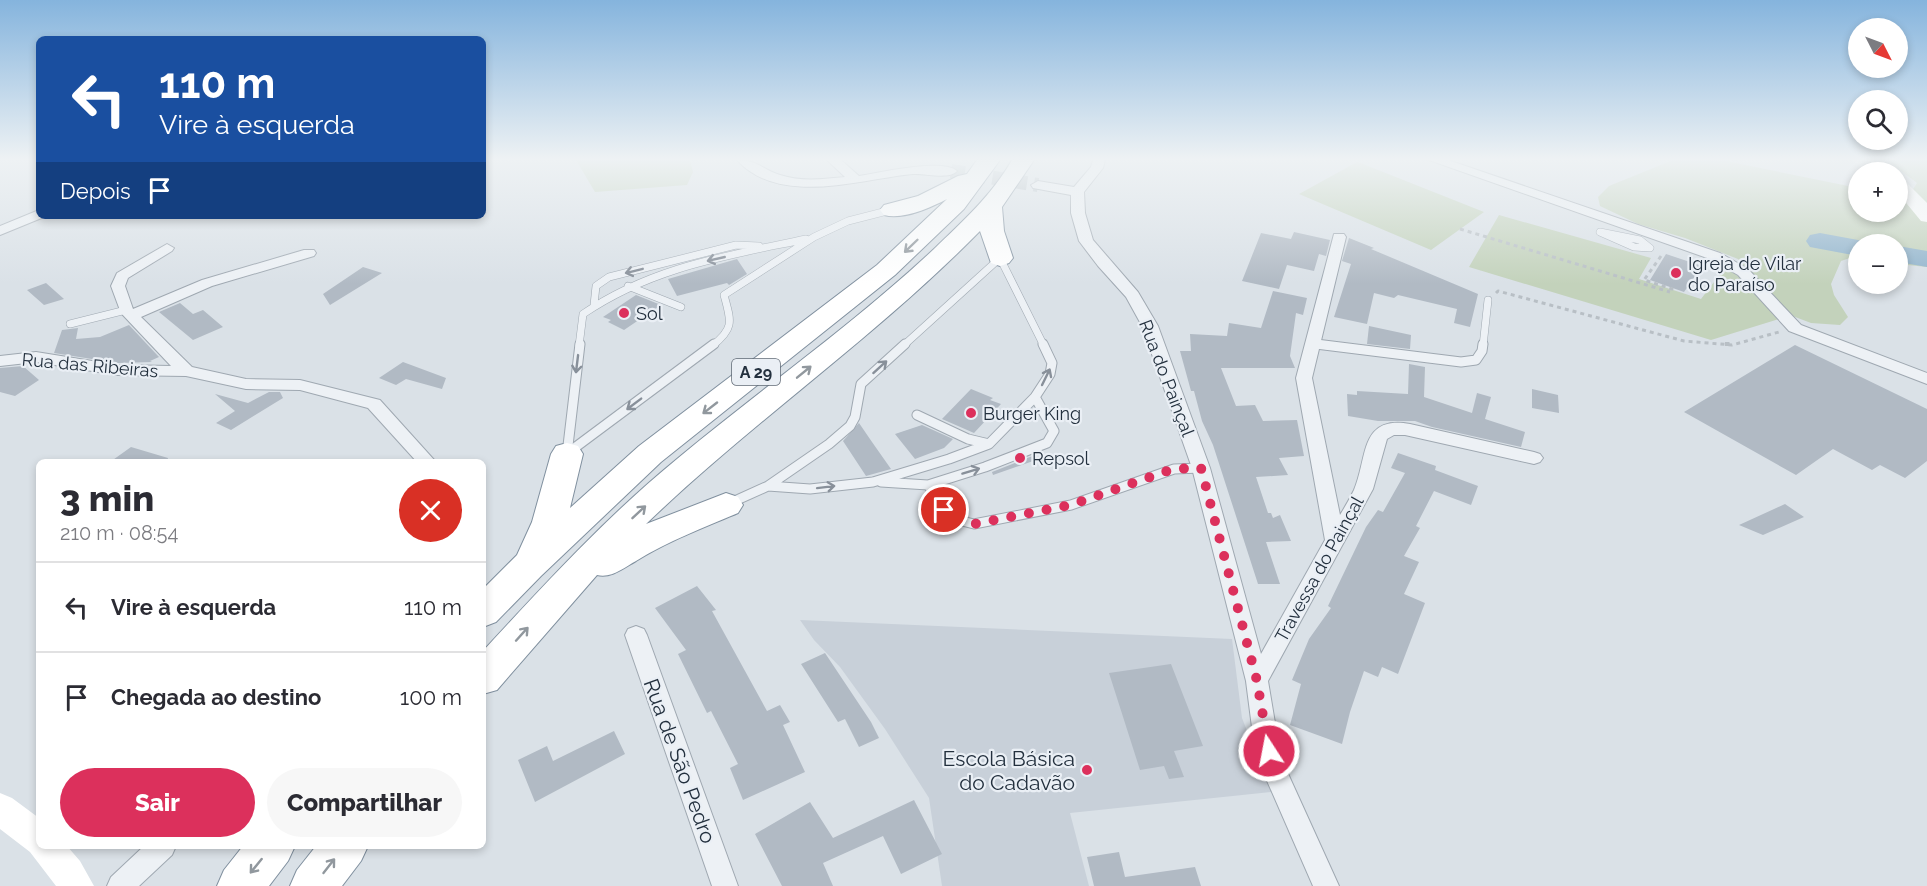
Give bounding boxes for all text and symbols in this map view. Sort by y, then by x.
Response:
north arrow [1848,18,1908,78]
map controls [1848,18,1908,294]
text: 110 m [159,59,275,108]
icon: left [60,60,138,138]
button: search [1848,90,1908,150]
text: Vire à esquerda [159,109,355,140]
button: + [1848,162,1908,222]
icon: arrive [143,174,176,207]
text: Depois [60,178,131,204]
button: − [1848,234,1908,294]
one-way arrow [904,239,919,253]
place label: Igreja de Vilar do Paraíso [1688,253,1802,295]
one-way arrow [707,254,726,266]
one-way arrow [625,265,644,277]
marker: Igreja de Vilar do Paraíso [1669,266,1683,280]
place label: Sol [636,303,663,324]
marker: Sol [617,306,631,320]
street label: Rua do Painçal [1135,317,1199,439]
street label: Rua das Ribeiras [21,349,159,381]
one-way arrow [572,353,583,373]
road number: A 29 [732,359,780,385]
one-way arrow [872,360,887,374]
one-way arrow [796,366,812,379]
one-way arrow [1041,368,1053,386]
one-way arrow [626,398,642,411]
one-way arrow [702,401,718,414]
place label: Burger King [983,403,1081,424]
marker: Burger King [964,406,978,420]
place label: Repsol [1032,448,1090,469]
marker: Repsol [1013,451,1027,465]
one-way arrow [961,465,980,476]
text: 3 min [60,477,154,519]
button: close [399,479,462,542]
one-way arrow [816,482,836,493]
pin [918,484,969,535]
street label: Travessa do Painçal [1270,492,1368,645]
icon: arrive [927,493,960,526]
one-way arrow [631,505,646,519]
text: 210 m · 08:54 [60,521,178,545]
icon: left [60,591,93,624]
text: Vire à esquerda [111,594,276,620]
text: 110 m [404,594,462,620]
one-way arrow [515,627,529,642]
street label: Rua de São Pedro [639,675,721,847]
icon: arrive [60,681,93,714]
text: Chegada ao destino [111,684,321,710]
text: 100 m [400,684,462,710]
position arrow [1237,719,1301,783]
place label: Escola Básica do Cadavão [943,746,1075,795]
marker: Escola Básica do Cadavão [1080,763,1094,777]
button: Sair [60,768,255,837]
button: Compartilhar [267,768,462,837]
one-way arrow [249,858,263,873]
one-way arrow [322,858,335,874]

